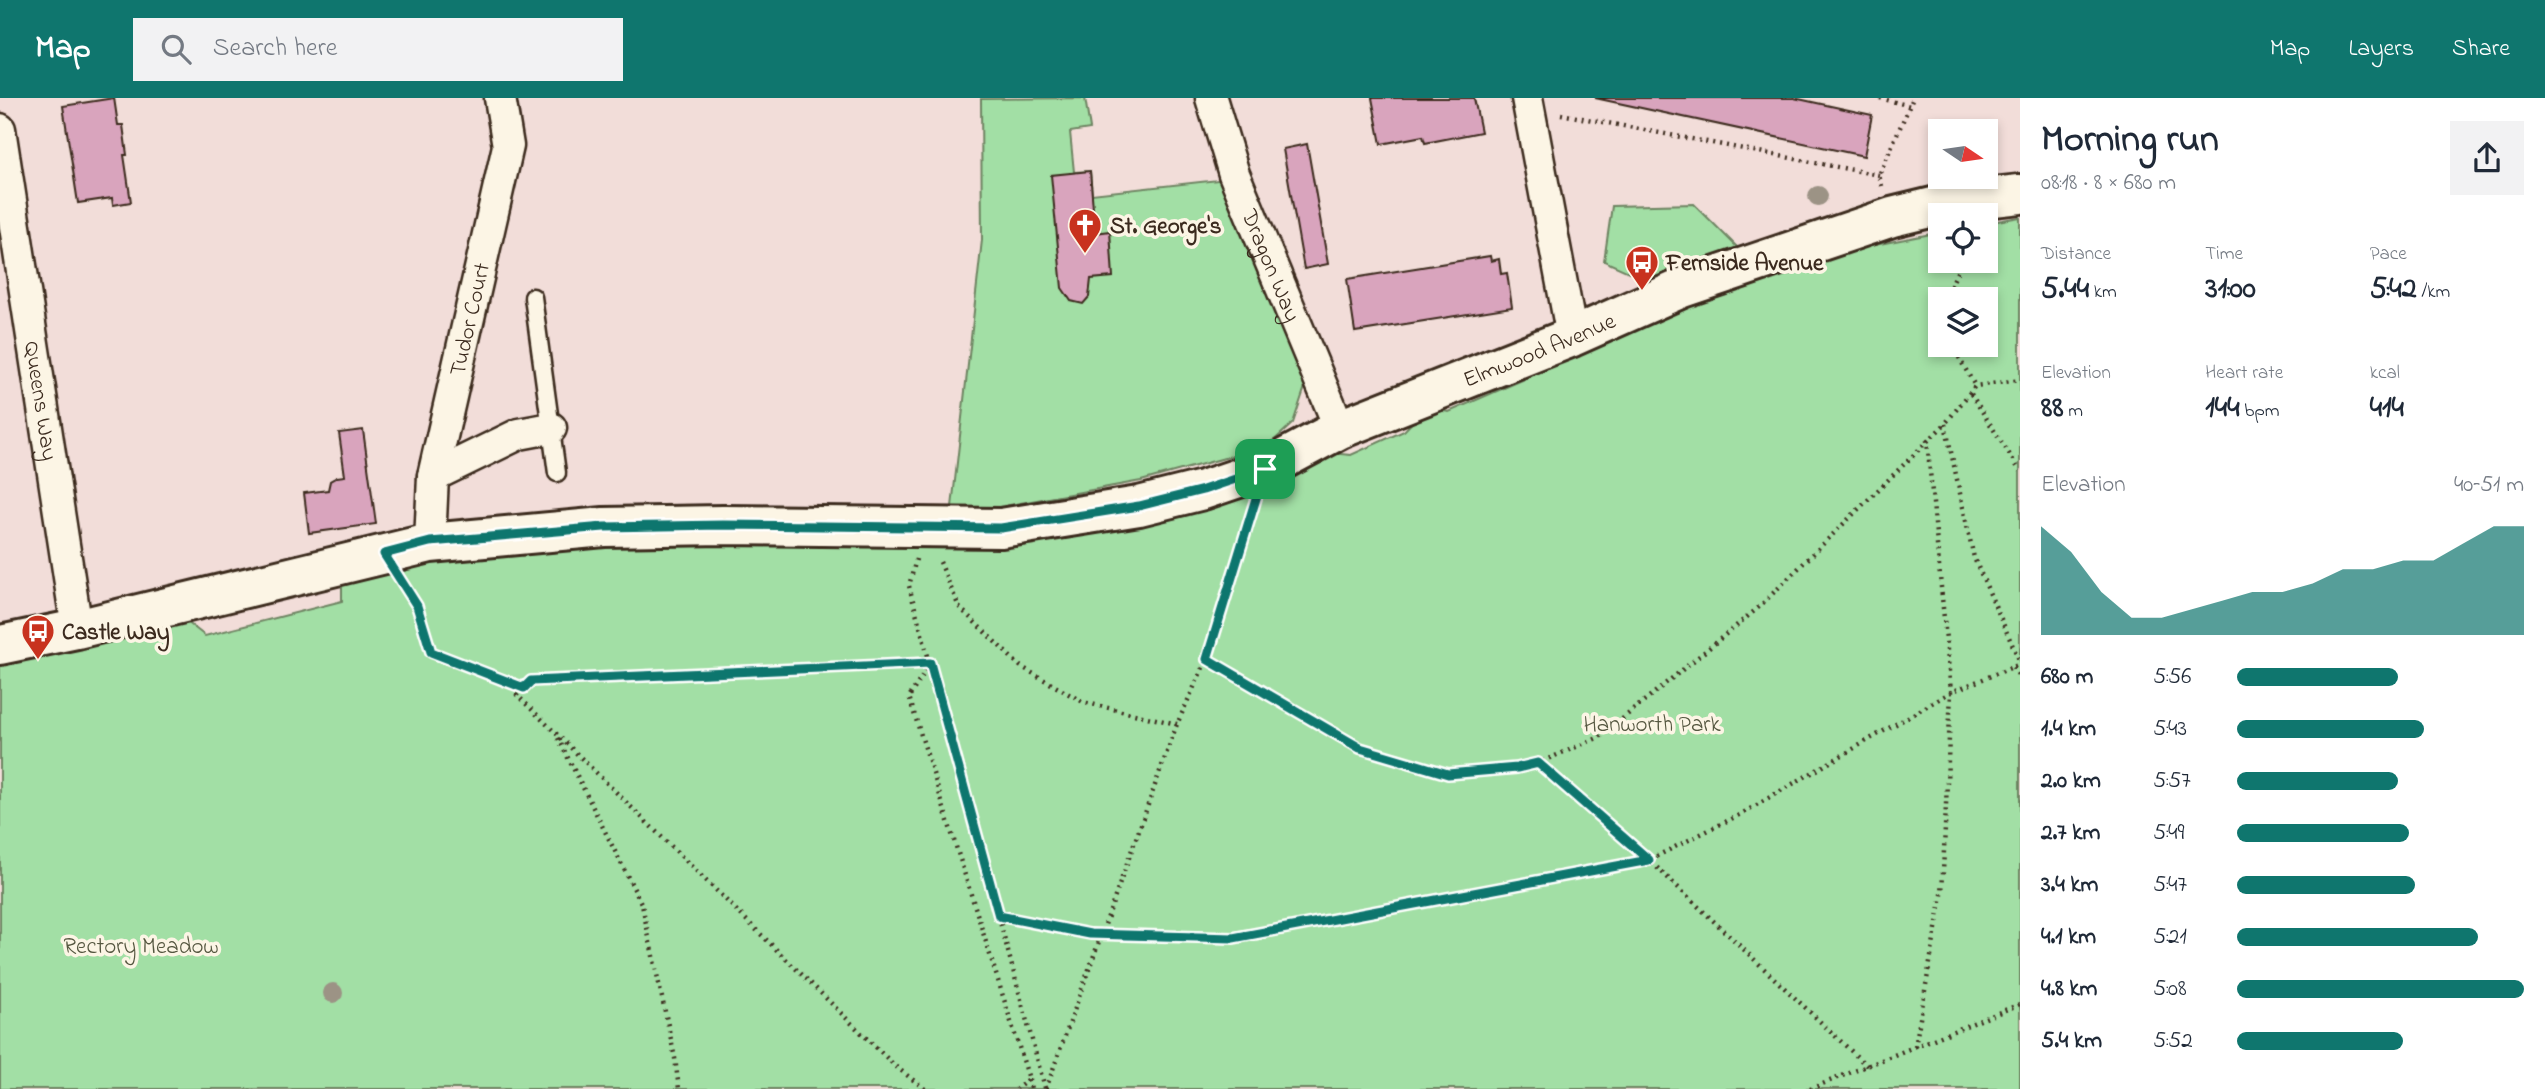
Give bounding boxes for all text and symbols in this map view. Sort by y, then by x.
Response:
search box [133,18,623,81]
text: Map [35,25,91,73]
icon: search [157,30,195,68]
text: Search here [213,30,337,68]
text: Map [2270,32,2310,67]
text: Layers [2348,32,2414,67]
text: Share [2452,32,2510,67]
text: Morning run [2041,113,2219,169]
north arrow [1928,119,1998,189]
map controls [1928,119,1998,357]
button: share [2450,121,2524,195]
text: 08:18 · 8 × 680 m [2041,167,2176,200]
button: locate [1928,203,1998,273]
street label: Dragon Way [1231,204,1308,328]
church icon: St. George's [1066,206,1104,255]
place label: St. George's [1110,211,1222,246]
text: Distance [2041,241,2111,268]
text: Time [2205,241,2243,268]
text: Pace [2370,241,2407,268]
bus stop icon: Fernside Avenue [1623,243,1661,292]
place label: Fernside Avenue [1665,248,1824,281]
street label: Tudor Court [442,260,500,379]
text: 5.44 [2041,268,2089,312]
text: 31:00 [2205,268,2256,312]
text: 5:42 [2370,268,2417,312]
text: km [2089,279,2117,306]
text: /km [2417,279,2450,306]
button: layers [1928,287,1998,357]
street label: Elmwood Avenue [1459,305,1622,398]
street label: Queens Way [14,339,65,463]
text: Elevation [2041,360,2111,387]
text: Heart rate [2205,360,2283,387]
text: kcal [2370,360,2400,387]
text: 88 [2041,387,2064,431]
text: 144 [2205,387,2240,431]
text: 414 [2370,387,2404,431]
text: m [2064,398,2083,425]
text: bpm [2240,398,2279,425]
pin [1235,439,1295,499]
icon: arrive [1246,450,1284,488]
text: Elevation [2041,469,2126,502]
text: 40–51 m [2454,469,2524,502]
bus stop icon: Castle Way [19,612,57,661]
place label: Castle Way [62,617,170,652]
text: 680 m [2041,661,2093,694]
text: 5:56 [2153,661,2191,694]
park label: Hanworth Park [1583,709,1721,742]
text: 1.4 km [2041,713,2096,746]
text: 5:43 [2153,713,2187,746]
text: 2.0 km [2041,765,2101,798]
text: 5:57 [2153,765,2191,798]
text: 2.7 km [2041,817,2100,850]
text: 5:49 [2153,817,2185,850]
text: 3.4 km [2041,869,2098,902]
text: 5:47 [2153,869,2187,902]
text: 4.1 km [2041,921,2096,954]
text: 5:21 [2153,921,2187,954]
park label: Rectory Meadow [63,931,219,966]
text: 4.8 km [2041,973,2097,1006]
text: 5:08 [2153,973,2187,1006]
text: 5.4 km [2041,1025,2102,1058]
text: 5:52 [2153,1025,2193,1058]

